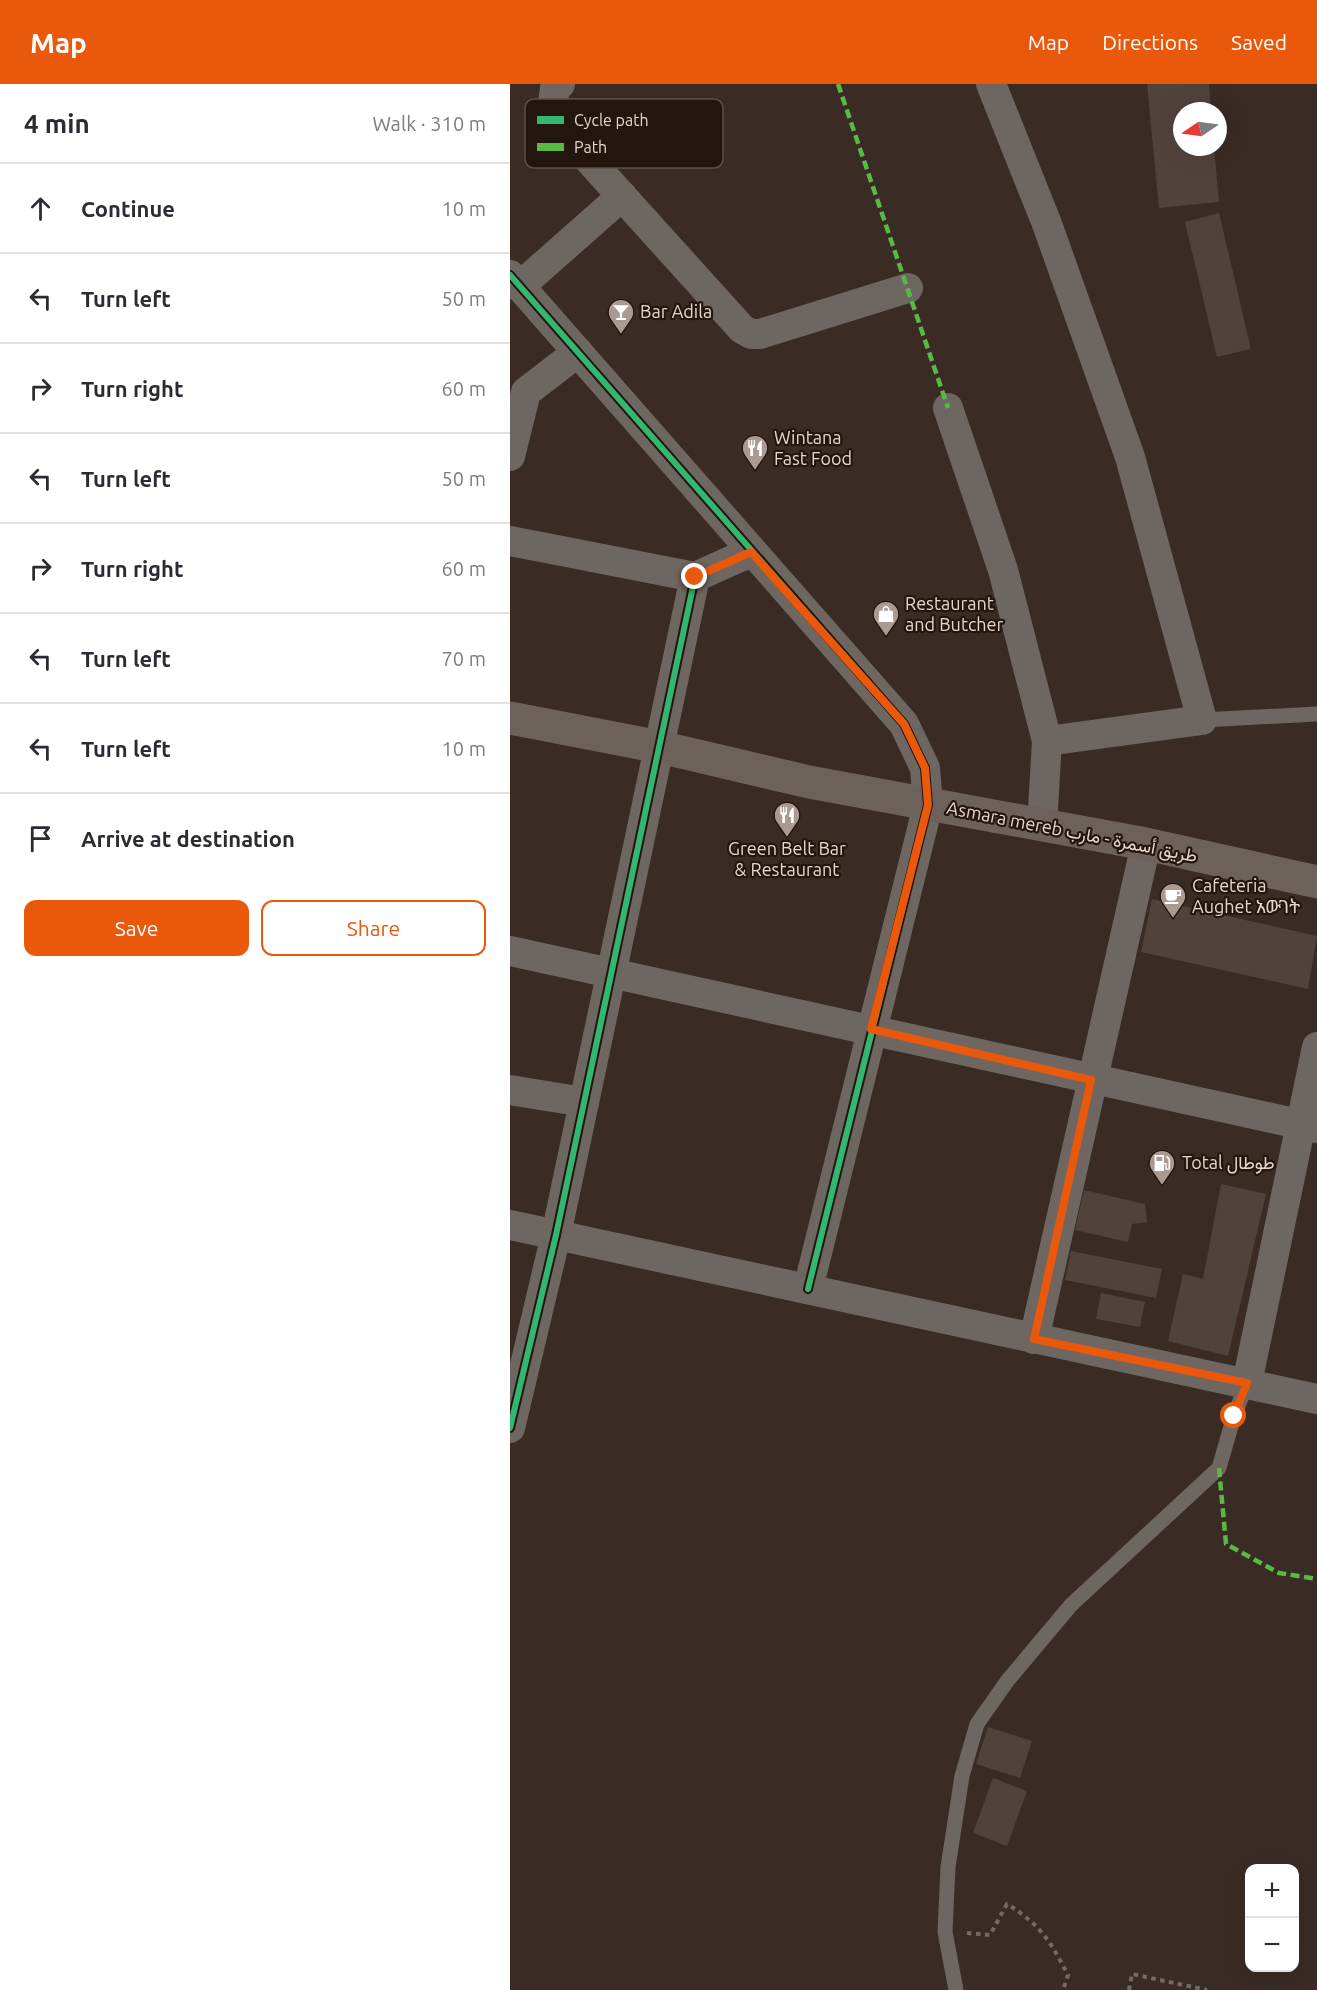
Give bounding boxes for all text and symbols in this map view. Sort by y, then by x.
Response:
text: Map [30,27,87,58]
text: Map [1028,30,1069,54]
text: Directions [1102,30,1198,54]
text: Saved [1231,30,1287,54]
legend [525,99,723,168]
north arrow [1173,102,1227,156]
text: 4 min [24,109,90,138]
text: Cycle path [574,111,649,129]
text: Walk · 310 m [373,112,486,135]
text: Path [574,138,607,156]
icon: ahead [24,192,57,225]
text: Continue [81,196,175,221]
text: 10 m [442,197,486,220]
icon: left [24,282,57,315]
text: Turn left [81,286,171,311]
text: 50 m [442,287,486,310]
bar icon: Bar Adila [606,297,636,335]
place label: Bar Adila [640,301,712,321]
icon: right [24,372,57,405]
text: Turn right [81,376,183,401]
text: 60 m [442,377,486,400]
place label: Wintana Fast Food [774,427,852,468]
restaurant icon: Wintana Fast Food [740,433,770,471]
icon: left [24,462,57,495]
text: Turn left [81,466,171,491]
text: 50 m [442,467,486,490]
icon: right [24,552,57,585]
text: Turn right [81,556,183,581]
text: 60 m [442,557,486,580]
route end [681,563,707,589]
place label: Restaurant and Butcher [905,593,1004,634]
shop icon: Restaurant and Butcher [871,599,901,637]
icon: left [24,642,57,675]
text: Turn left [81,646,171,671]
text: 70 m [442,647,486,670]
icon: left [24,732,57,765]
text: Turn left [81,736,171,761]
text: 10 m [442,737,486,760]
street label: Asmara mereb طريق أسمرة - مارب [945,797,1199,867]
restaurant icon: Green Belt Bar & Restaurant [772,800,802,838]
icon: arrive [24,822,57,855]
text: Arrive at destination [81,826,295,851]
place label: Green Belt Bar & Restaurant [728,838,846,879]
place label: Cafeteria Aughet አውገት [1192,875,1300,916]
cafe icon: Cafeteria Aughet አውገት [1158,881,1188,919]
button: Save [24,900,249,956]
button: Share [261,900,486,956]
fuel station icon: Total طوطال [1147,1148,1177,1186]
place label: Total طوطال [1182,1152,1275,1174]
route start [1220,1402,1246,1428]
map controls [1245,1864,1299,1972]
button: + [1245,1864,1299,1918]
button: − [1245,1918,1299,1972]

